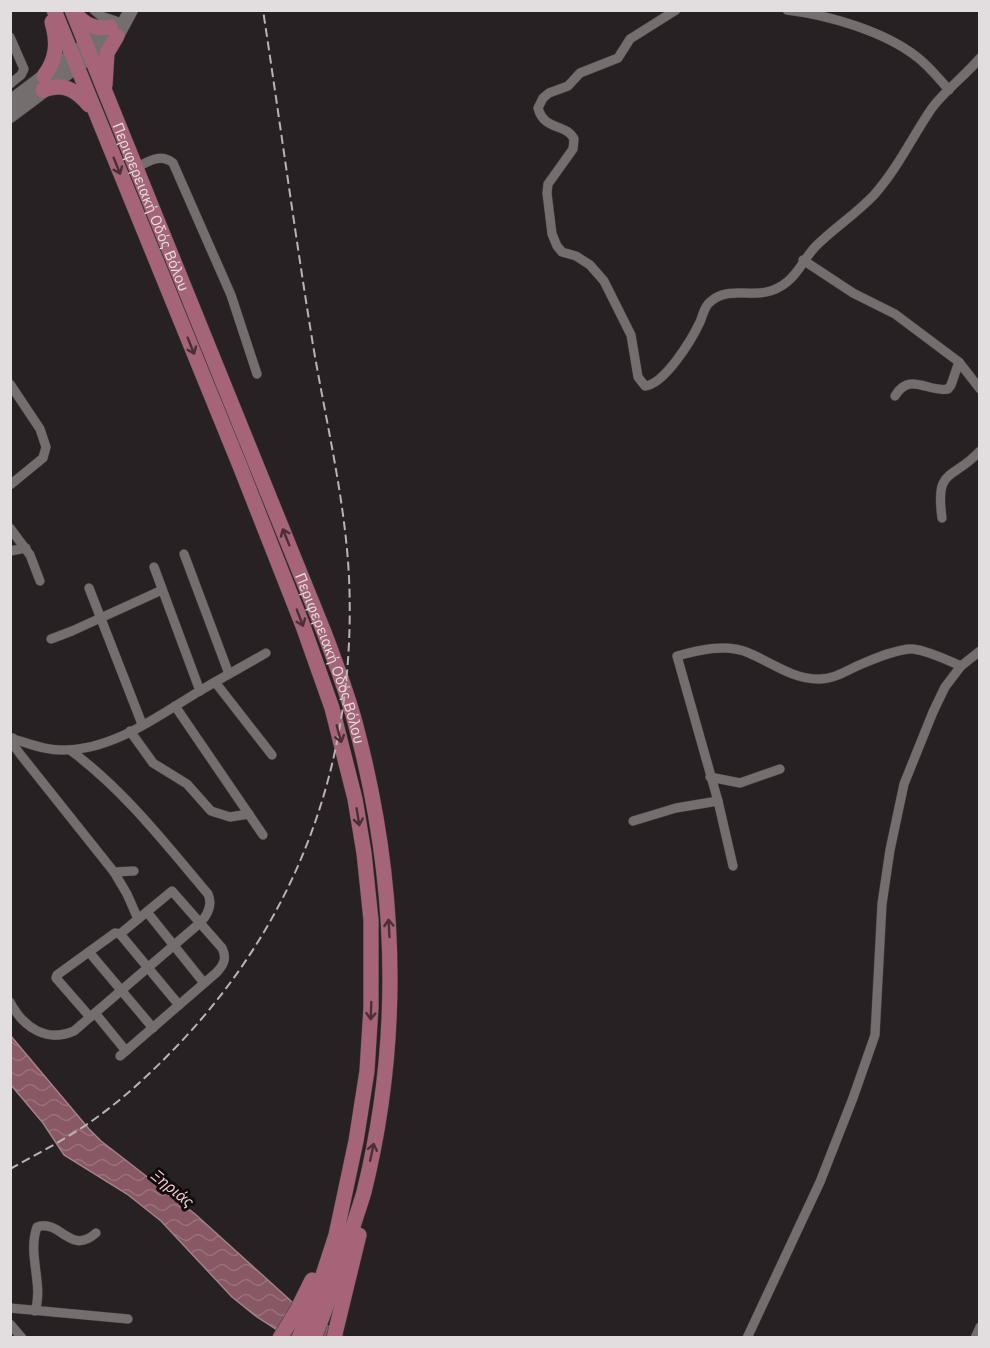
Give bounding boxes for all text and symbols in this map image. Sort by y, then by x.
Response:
street label: Περιφερειακή Οδός Βόλου [109,119,194,294]
one-way arrow [112,156,123,174]
one-way arrow [186,336,197,355]
one-way arrow [279,529,290,547]
street label: Περιφερειακή Οδός Βόλου [291,570,370,746]
one-way arrow [295,608,306,627]
one-way arrow [334,724,345,743]
one-way arrow [353,807,364,827]
one-way arrow [384,918,395,938]
one-way arrow [366,1001,377,1021]
one-way arrow [367,1143,378,1163]
water label: Ξηριάς [148,1165,199,1212]

